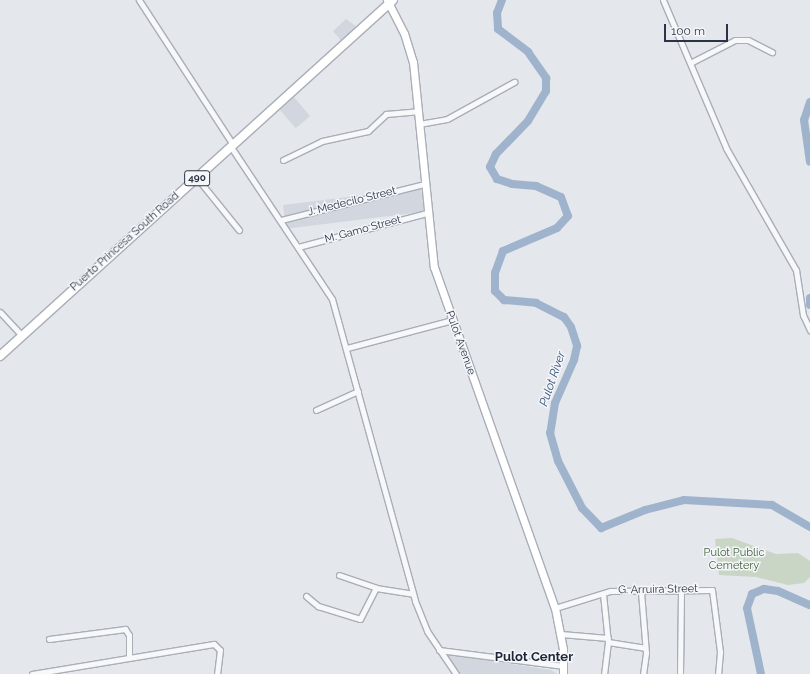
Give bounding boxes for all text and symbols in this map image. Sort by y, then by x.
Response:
scale bar [666,16,730,42]
text: 100 m [671,24,705,38]
road number: 490 [184,170,210,186]
street label: J. Medecilo Street [306,185,398,219]
street label: Puerto Princesa South Road [68,190,182,294]
street label: M. Gamo Street [323,213,403,247]
street label: Pulot Avenue [442,309,478,377]
water label: Pulot River [537,350,569,408]
park label: Pulot Public Cemetery [704,547,764,573]
street label: G. Arruira Street [618,583,698,597]
district label: Pulot Center [495,649,573,665]

